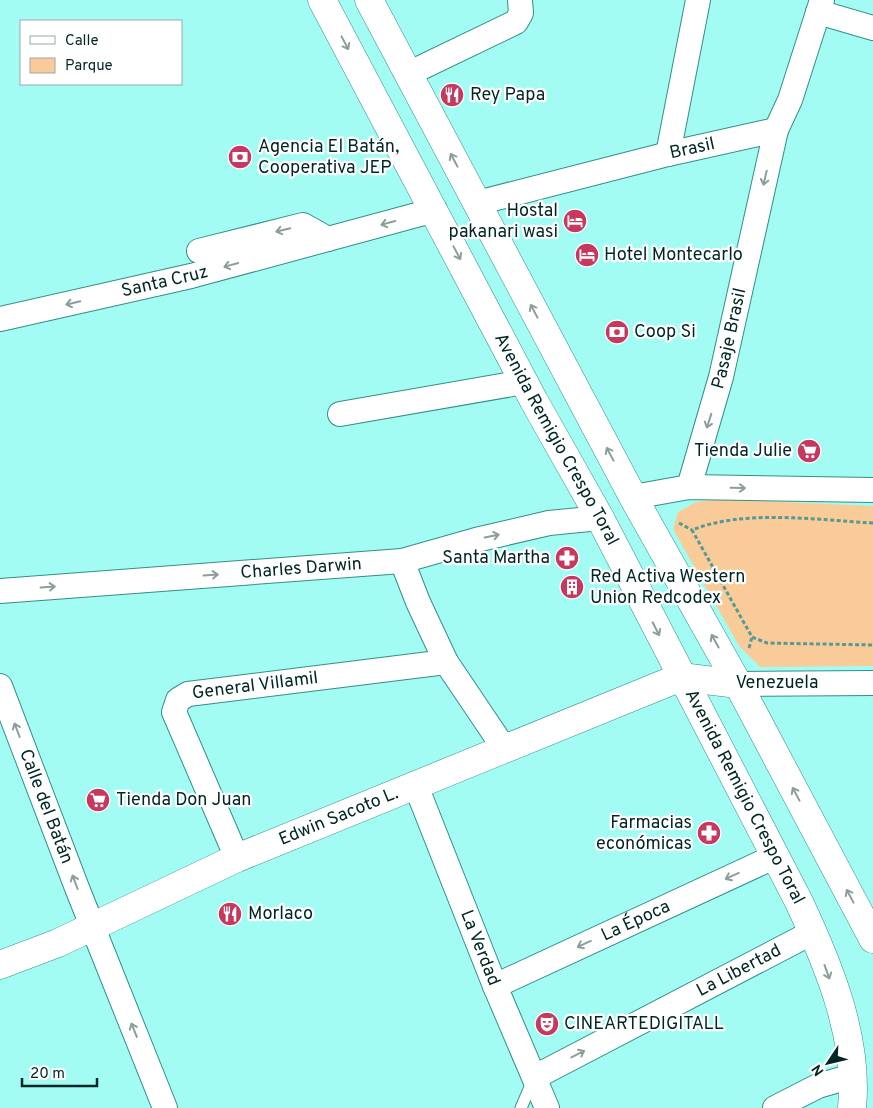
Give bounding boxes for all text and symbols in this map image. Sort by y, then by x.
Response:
legend [20,20,182,85]
text: Calle [65,32,99,51]
one-way arrow [341,35,351,50]
text: Parque [65,57,113,76]
restaurant icon: Rey Papa [439,82,465,108]
place label: Rey Papa [470,84,545,107]
street label: Brasil [667,132,717,165]
place label: Agencia El Batán, Cooperativa JEP [258,136,399,180]
bank icon: Agencia El Batán, Cooperativa JEP [227,144,253,170]
one-way arrow [449,153,459,168]
one-way arrow [760,169,769,185]
place label: Hostal pakanari wasi [448,200,558,244]
hotel icon: Hostal pakanari wasi [562,208,588,234]
one-way arrow [380,219,396,228]
one-way arrow [276,226,292,235]
hotel icon: Hotel Montecarlo [574,242,600,268]
place label: Hotel Montecarlo [604,244,743,267]
one-way arrow [452,246,462,261]
street label: Santa Cruz [119,260,211,303]
one-way arrow [223,261,239,270]
street label: Pasaje Brasil [707,286,752,392]
one-way arrow [65,299,81,308]
one-way arrow [529,304,538,319]
bank icon: Coop Si [604,319,630,345]
place label: Coop Si [634,321,696,344]
street label: Avenida Remigio Crespo Toral [489,329,624,550]
one-way arrow [703,413,713,429]
supermarket icon: Tienda Julie [796,438,822,464]
place label: Tienda Julie [694,440,792,463]
one-way arrow [605,447,615,462]
one-way arrow [729,483,745,493]
one-way arrow [483,531,499,540]
pharmacy icon: Santa Martha [554,545,580,571]
place label: Santa Martha [442,547,550,570]
street label: Charles Darwin [240,553,363,585]
place label: Red Activa Western Union Redcodex [590,566,745,610]
one-way arrow [202,570,218,579]
building icon: Red Activa Western Union Redcodex [559,574,585,600]
one-way arrow [40,582,56,591]
one-way arrow [652,621,661,636]
one-way arrow [709,635,719,649]
street label: General Villamil [191,666,320,705]
street label: Venezuela [736,672,818,695]
street label: Avenida Remigio Crespo Toral [679,685,810,908]
one-way arrow [12,723,21,738]
street label: Calle del Batán [14,746,78,867]
street label: Edwin Sacoto L. [276,782,402,851]
supermarket icon: Tienda Don Juan [85,787,111,813]
one-way arrow [791,787,801,801]
place label: Tienda Don Juan [116,789,252,812]
place label: Farmacias económicas [596,812,692,856]
pharmacy icon: Farmacias económicas [696,820,722,846]
one-way arrow [725,872,740,882]
one-way arrow [69,875,79,890]
one-way arrow [845,889,855,904]
street label: La Época [597,895,674,947]
restaurant icon: Morlaco [217,901,243,927]
place label: Morlaco [248,903,313,926]
street label: La Verdad [455,907,505,989]
street label: La Libertad [693,939,785,1002]
one-way arrow [577,940,592,950]
one-way arrow [823,963,833,979]
theatre icon: CINEARTEDIGITALL [534,1011,560,1037]
place label: CINEARTEDIGITALL [564,1013,724,1036]
one-way arrow [128,1023,138,1038]
north arrow [803,1038,853,1088]
one-way arrow [570,1049,585,1058]
scale bar [22,1056,98,1088]
text: N [809,1061,828,1079]
text: 20 m [30,1065,65,1084]

